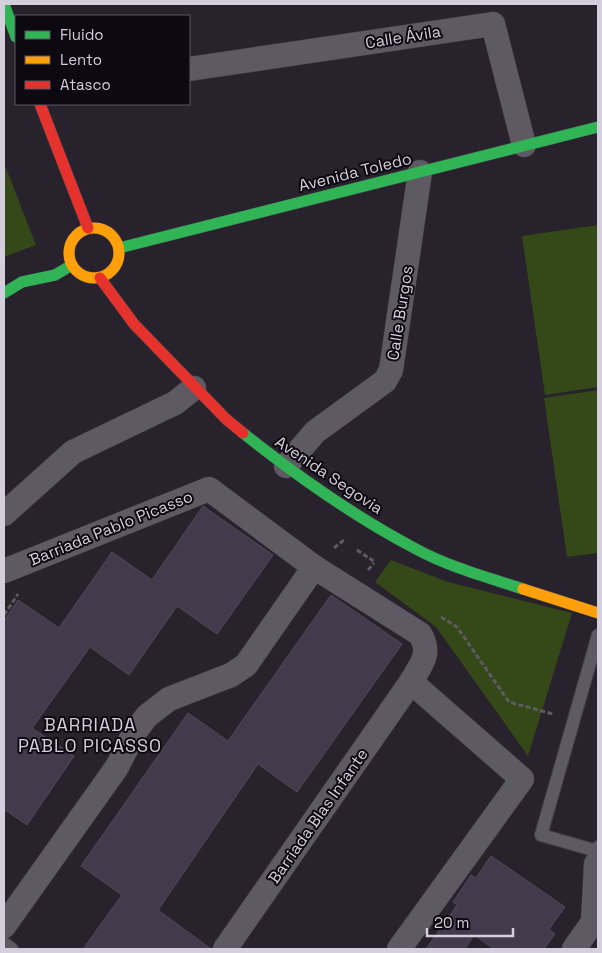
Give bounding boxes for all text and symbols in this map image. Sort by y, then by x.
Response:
legend [15,15,190,105]
street label: Calle Ávila [364,21,442,53]
text: Fluido [60,25,104,44]
text: Lento [60,50,102,69]
text: Atasco [60,75,111,94]
street label: Avenida Toledo [296,148,414,196]
street label: Calle Burgos [382,264,418,362]
street label: Avenida Segovia [271,431,387,519]
street label: Barriada Pablo Picasso [26,486,196,570]
district label: BARRIADA PABLO PICASSO [18,713,162,757]
street label: Barriada Blas Infante [263,744,373,888]
scale bar [427,906,513,938]
text: 20 m [434,913,469,932]

